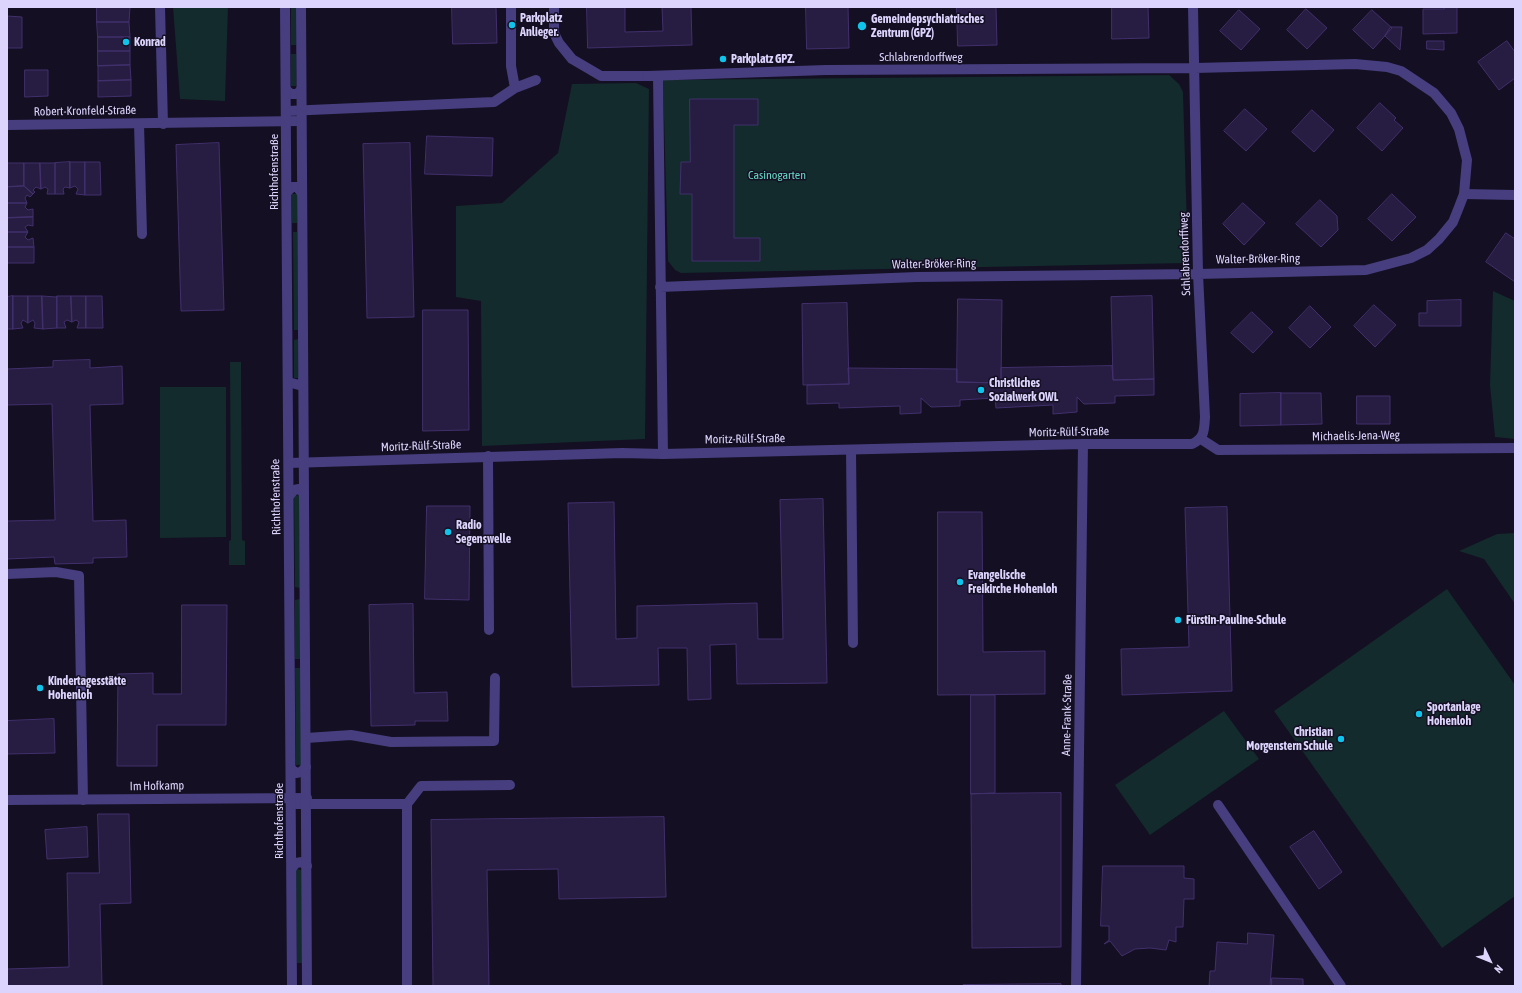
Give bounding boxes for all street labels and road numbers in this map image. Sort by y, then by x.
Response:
street label: Schlabrendorffweg [879,50,963,64]
street label: Robert-Kronfeld-Straße [34,103,136,119]
street label: Richthofenstraße [267,134,281,210]
street label: Schlabrendorffweg [1176,212,1194,296]
street label: Walter-Bröker-Ring [1216,251,1300,267]
street label: Walter-Bröker-Ring [892,256,976,272]
street label: Moritz-Rülf-Straße [1029,424,1109,440]
street label: Michaelis-Jena-Weg [1312,428,1400,444]
street label: Moritz-Rülf-Straße [705,431,785,447]
street label: Moritz-Rülf-Straße [381,437,461,455]
street label: Richthofenstraße [268,459,284,535]
street label: Anne-Frank-Straße [1059,674,1075,756]
street label: Im Hofkamp [130,778,184,794]
street label: Richthofenstraße [272,783,286,859]

